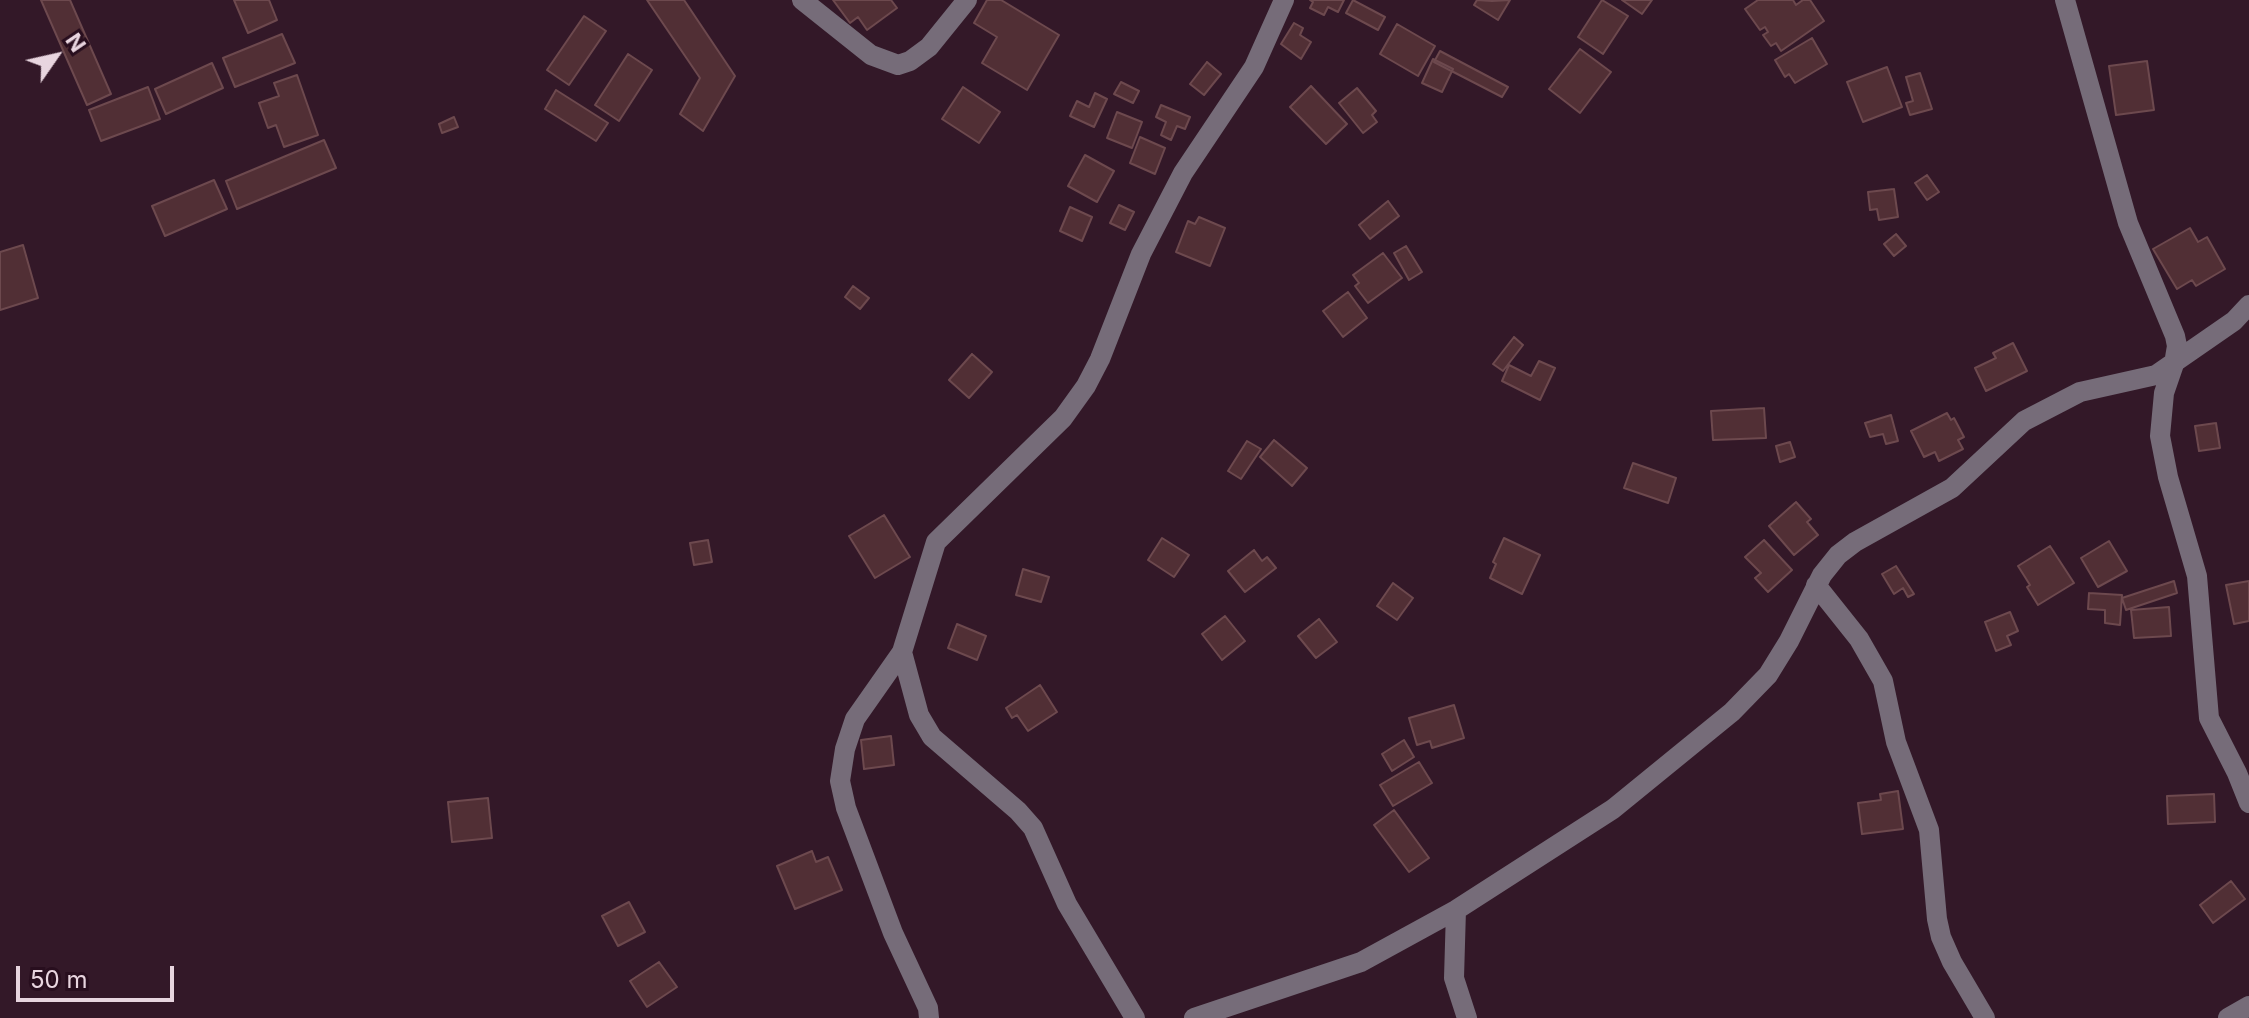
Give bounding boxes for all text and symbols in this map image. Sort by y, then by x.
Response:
north arrow [16,16,96,96]
text: N [60,28,91,57]
scale bar [20,950,178,1000]
text: 50 m [30,965,88,994]

